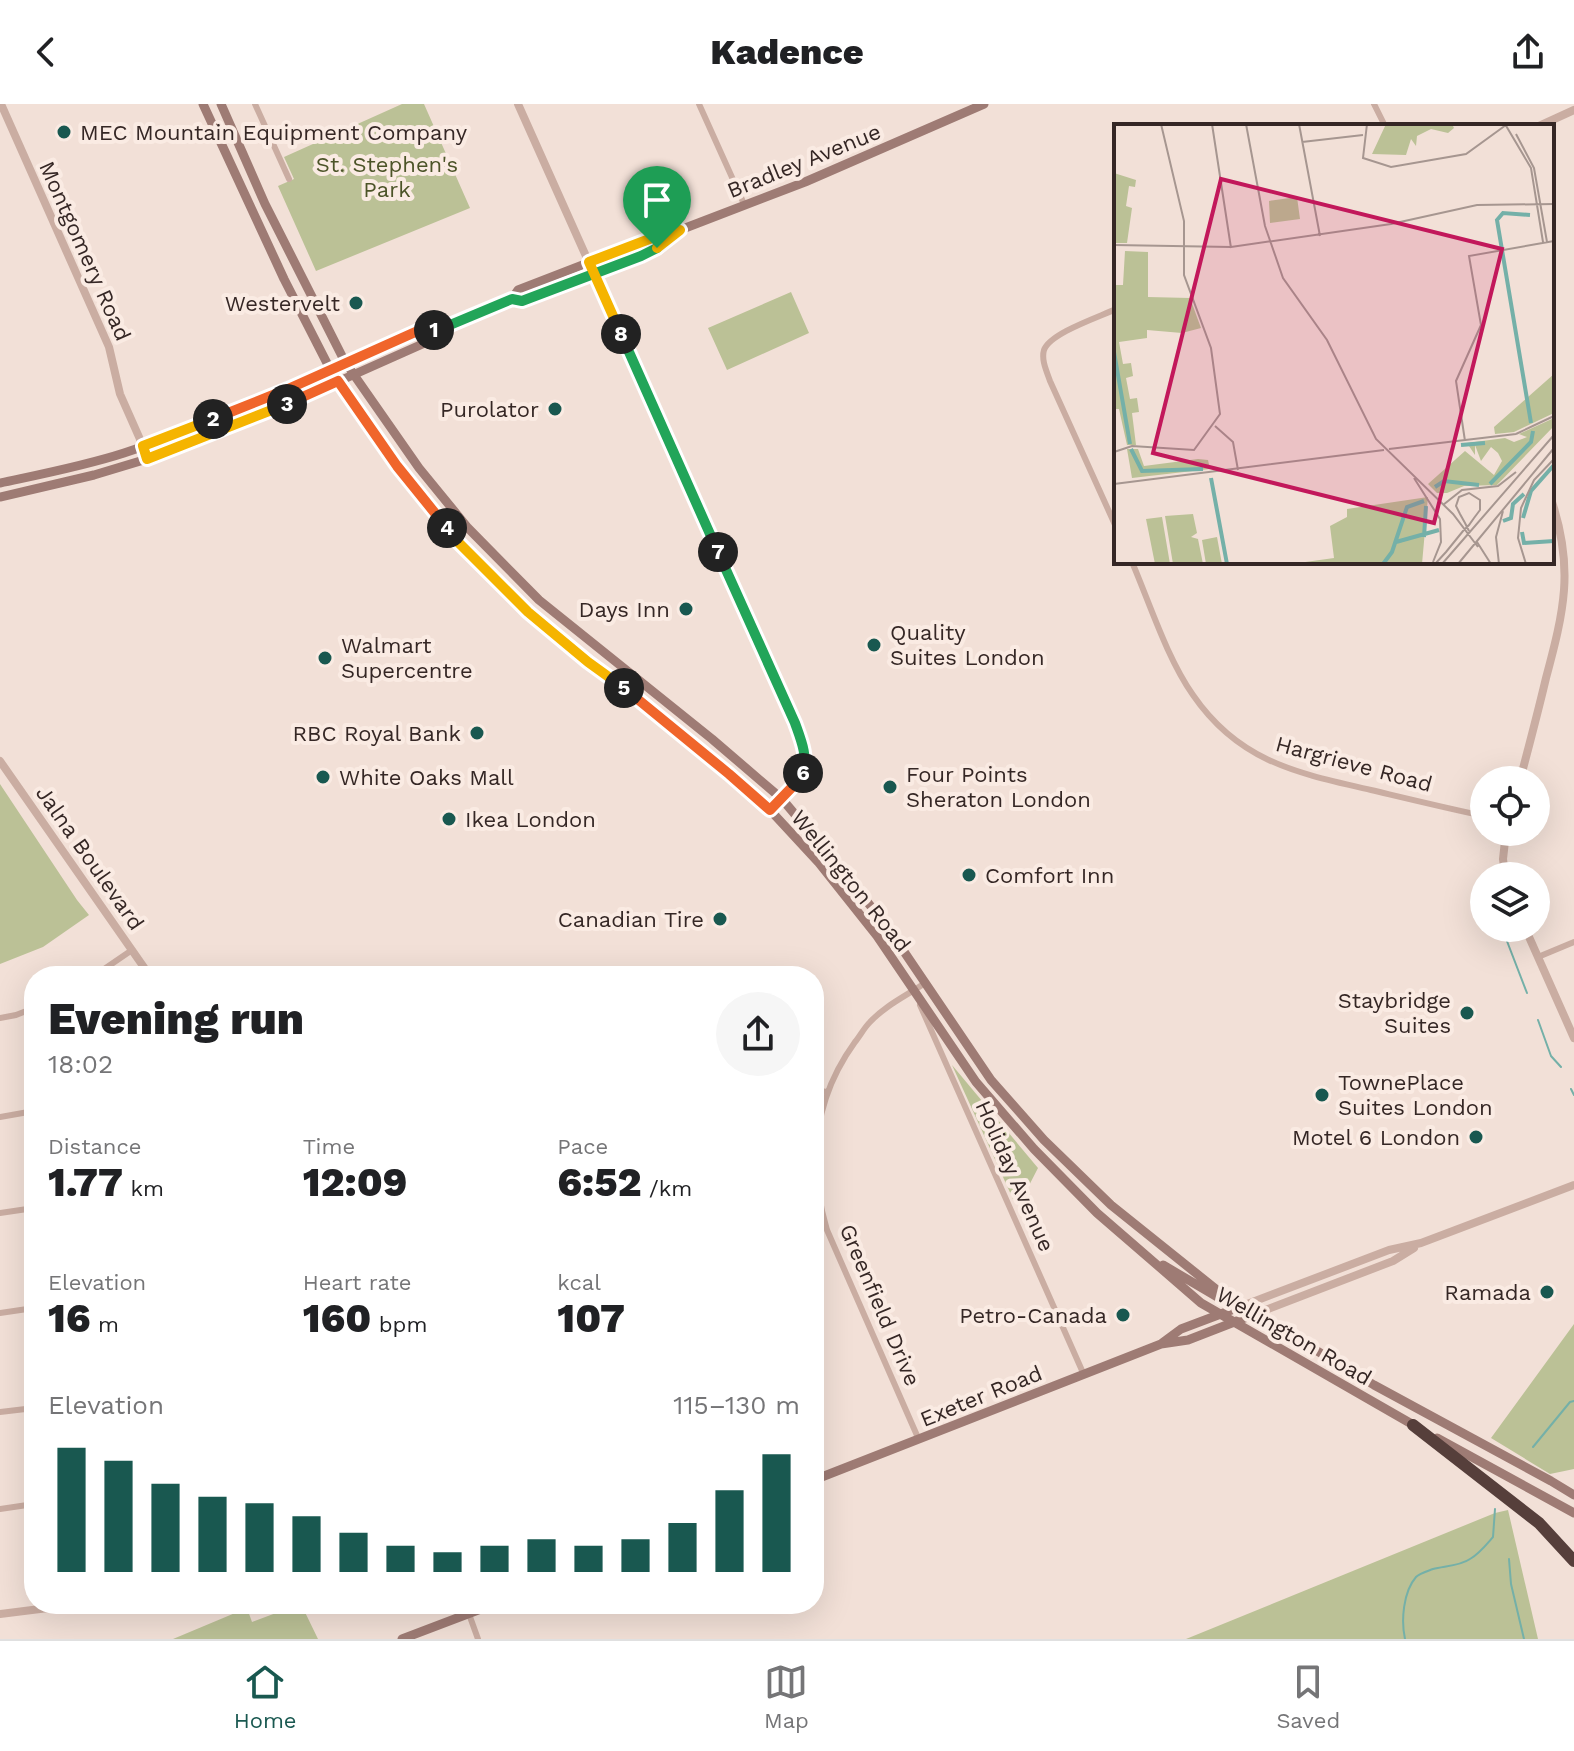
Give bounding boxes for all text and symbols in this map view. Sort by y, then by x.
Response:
icon: back [24,30,68,74]
icon: share [1506,30,1550,74]
text: Kadence [710,31,864,73]
street label: Bradley Avenue [724,119,884,203]
place label: MEC Mountain Equipment Company [80,120,468,145]
marker: MEC Mountain Equipment Company [55,123,73,141]
inset map [1114,124,1554,564]
park label: St. Stephen's Park [316,152,458,202]
street label: Montgomery Road [34,157,136,345]
pin [623,166,691,248]
icon: arrive [635,178,679,222]
place label: Westervelt [225,291,340,316]
marker: Westervelt [347,294,365,312]
pin: 1 [414,310,454,350]
pin: 8 [601,314,641,354]
text: 1 [429,317,439,342]
text: 8 [614,321,628,346]
pin: 3 [267,384,307,424]
text: 3 [280,391,294,416]
place label: Purolator [440,397,539,422]
pin: 2 [193,399,233,439]
marker: Purolator [546,400,564,418]
text: 2 [206,406,220,431]
pin: 4 [427,508,467,548]
text: 4 [440,515,454,540]
pin: 7 [698,532,738,572]
text: 7 [711,539,725,564]
place label: Days Inn [579,597,670,622]
marker: Days Inn [677,600,695,618]
place label: Quality Suites London [890,620,1045,670]
place label: Walmart Supercentre [341,633,473,683]
marker: Quality Suites London [865,636,883,654]
marker: Walmart Supercentre [316,649,334,667]
pin: 5 [604,668,644,708]
text: 5 [618,675,630,700]
place label: RBC Royal Bank [292,721,461,746]
marker: RBC Royal Bank [468,724,486,742]
street label: Hargrieve Road [1273,731,1435,797]
pin: 6 [783,753,823,793]
text: 6 [796,760,810,785]
place label: Four Points Sheraton London [906,762,1091,812]
place label: White Oaks Mall [339,765,514,790]
map controls [1470,766,1550,942]
button: locate [1470,766,1550,846]
marker: White Oaks Mall [314,768,332,786]
marker: Four Points Sheraton London [881,778,899,796]
street label: Jalna Boulevard [31,781,149,935]
street label: Wellington Road [786,805,916,957]
place label: Ikea London [465,807,596,832]
marker: Ikea London [440,810,458,828]
button: layers [1470,862,1550,942]
place label: Comfort Inn [985,863,1114,888]
marker: Comfort Inn [960,866,978,884]
place label: Canadian Tire [558,907,704,932]
marker: Canadian Tire [711,910,729,928]
place label: Staybridge Suites [1338,988,1451,1038]
button: share [716,992,800,1076]
text: Evening run [48,993,304,1045]
marker: Staybridge Suites [1458,1004,1476,1022]
text: 18:02 [48,1049,113,1079]
place label: TownePlace Suites London [1338,1070,1493,1120]
marker: TownePlace Suites London [1313,1086,1331,1104]
street label: Holiday Avenue [971,1097,1059,1255]
place label: Motel 6 London [1292,1125,1460,1150]
marker: Motel 6 London [1467,1128,1485,1146]
text: Distance [48,1134,142,1159]
text: Time [303,1134,355,1159]
text: Pace [557,1134,608,1159]
text: 1.77 [48,1159,123,1206]
text: 12:09 [303,1159,407,1206]
text: 6:52 [557,1159,642,1206]
text: km [123,1176,164,1201]
text: /km [642,1176,692,1201]
street label: Greenfield Drive [835,1220,925,1390]
text: Elevation [48,1270,146,1295]
text: Heart rate [303,1270,411,1295]
text: kcal [557,1270,601,1295]
place label: Ramada [1444,1280,1531,1305]
street label: Wellington Road [1212,1281,1376,1391]
marker: Ramada [1538,1283,1556,1301]
text: 16 [48,1295,91,1342]
text: 160 [303,1295,371,1342]
text: 107 [557,1295,625,1342]
place label: Petro-Canada [959,1303,1107,1328]
marker: Petro-Canada [1114,1306,1132,1324]
text: m [91,1312,119,1337]
text: bpm [371,1312,427,1337]
street label: Exeter Road [916,1360,1046,1432]
text: Elevation [48,1390,164,1420]
text: 115–130 m [673,1390,800,1420]
tab: Home [234,1660,297,1733]
tab: Map [764,1660,809,1733]
tab: Saved [1276,1660,1340,1733]

